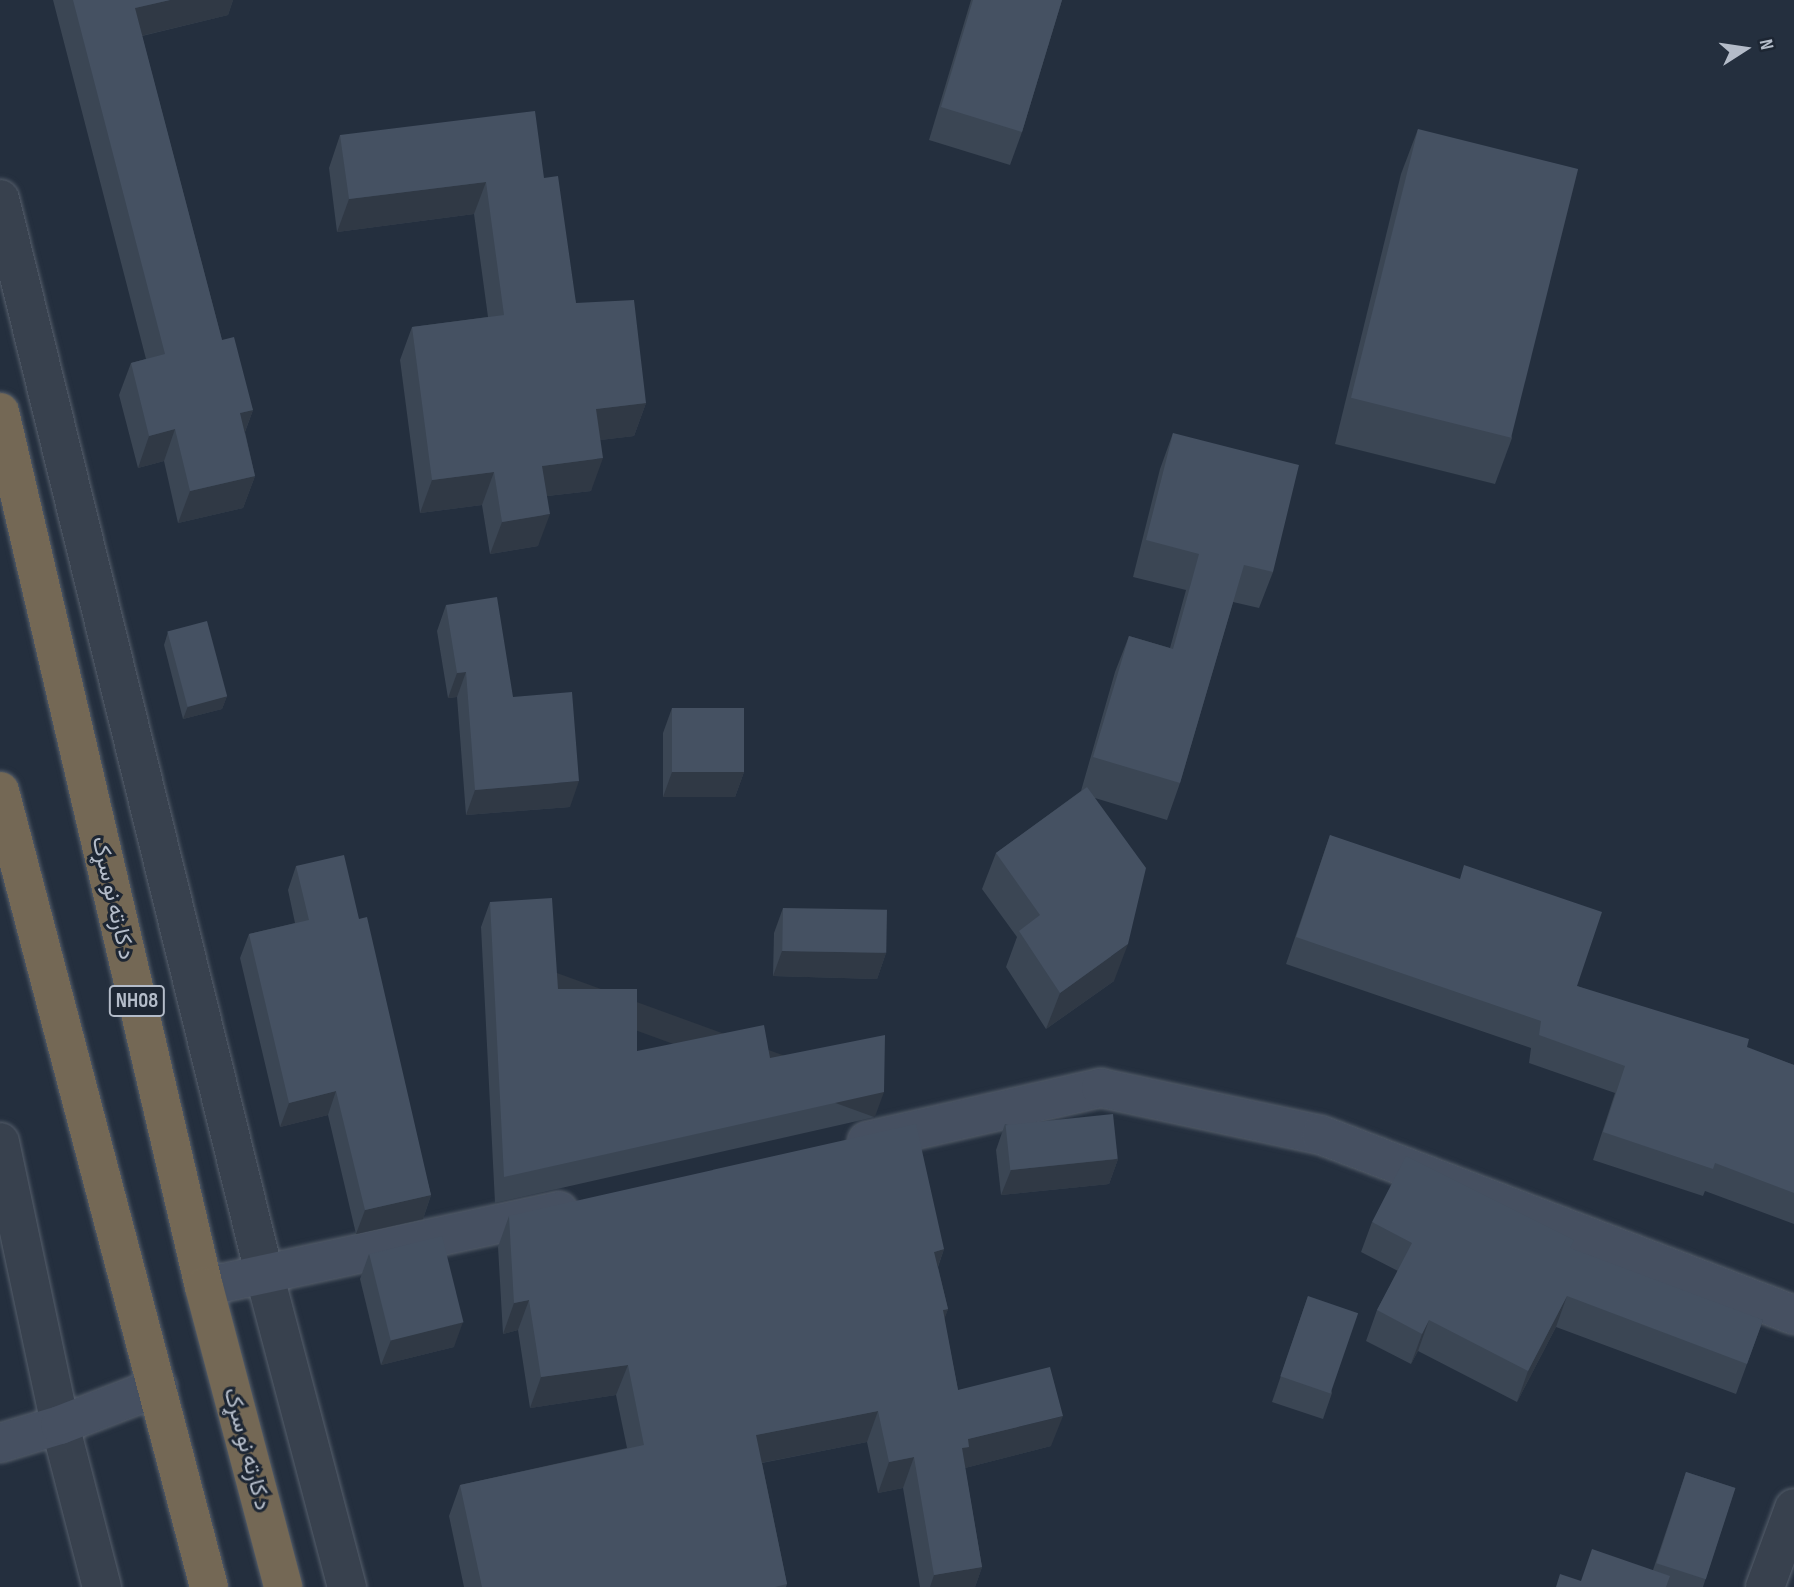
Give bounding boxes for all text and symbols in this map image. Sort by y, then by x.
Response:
north arrow [1710,14,1780,84]
text: N [1754,37,1778,52]
street label: د کارته نو سړک [85,834,141,962]
road number: NH08 [107,984,167,1018]
street label: د کارته نو سړک [217,1385,277,1513]

